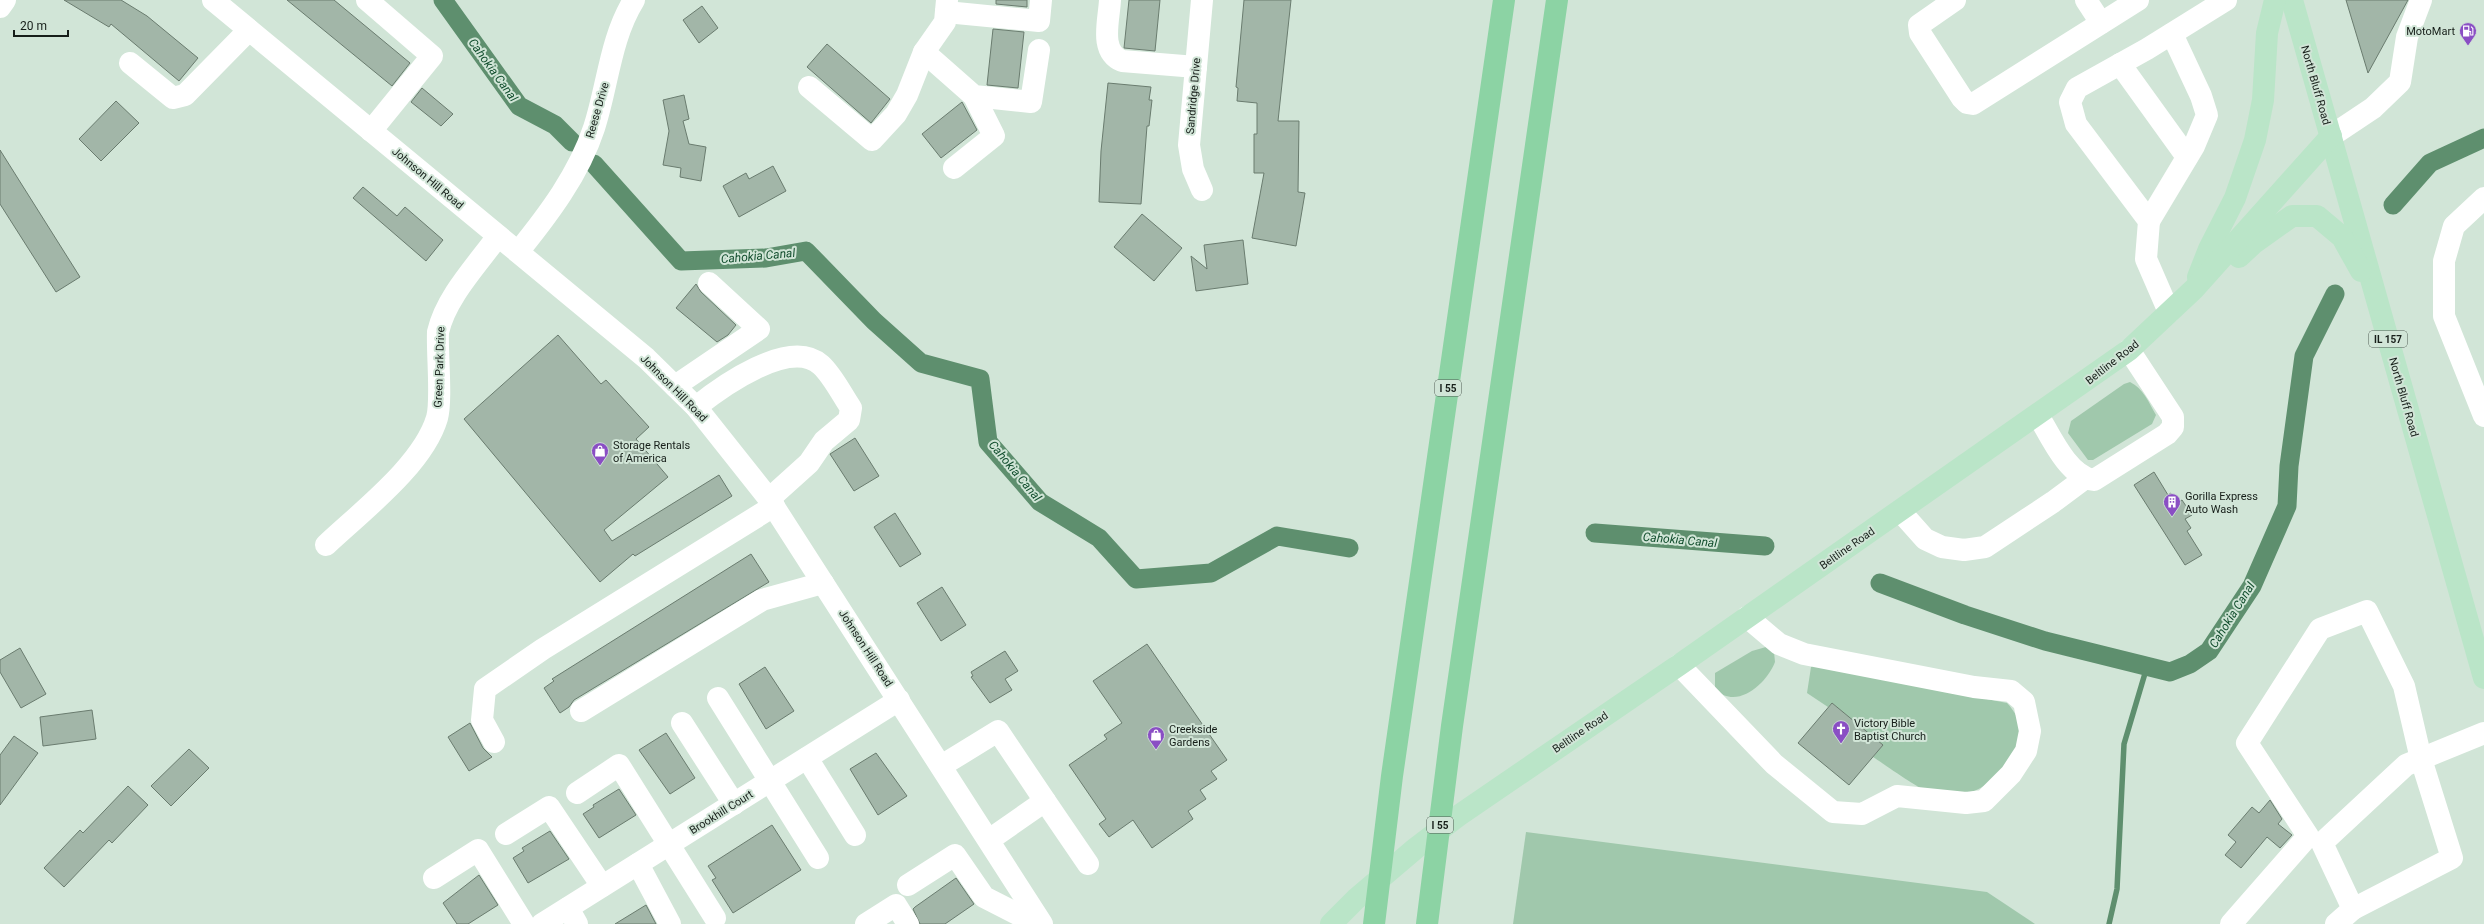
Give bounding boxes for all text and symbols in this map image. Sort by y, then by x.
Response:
scale bar [14,12,68,38]
text: 20 m [20,19,47,33]
fuel station icon: MotoMart [2458,21,2478,46]
place label: MotoMart [2406,25,2455,38]
water label: Cahokia Canal [465,36,521,104]
street label: North Bluff Road [2298,44,2333,126]
street label: Sandridge Drive [1184,57,1203,135]
street label: Reese Drive [583,81,612,140]
street label: Johnson Hill Road [389,145,466,212]
water label: Cahokia Canal [720,246,796,266]
street label: Green Park Drive [432,326,447,408]
road number: IL 157 [2369,331,2407,347]
street label: Beltline Road [2083,338,2142,387]
street label: Johnson Hill Road [638,352,710,424]
street label: North Bluff Road [2386,356,2421,438]
road number: I 55 [1435,380,1461,396]
water label: Cahokia Canal [986,438,1044,504]
place label: Storage Rentals of America [613,439,690,465]
shop icon: Storage Rentals of America [590,441,610,466]
place label: Gorilla Express Auto Wash [2185,490,2258,516]
building icon: Gorilla Express Auto Wash [2162,492,2182,517]
street label: Beltline Road [1817,525,1877,572]
water label: Cahokia Canal [1642,530,1718,550]
water label: Cahokia Canal [2206,580,2258,650]
street label: Johnson Hill Road [836,607,895,689]
street label: Beltline Road [1550,709,1611,756]
place label: Victory Bible Baptist Church [1854,717,1926,743]
church icon: Victory Bible Baptist Church [1831,719,1851,744]
place label: Creekside Gardens [1169,723,1218,749]
shop icon: Creekside Gardens [1146,725,1166,750]
street label: Brookhill Court [687,787,756,837]
road number: I 55 [1427,817,1453,833]

